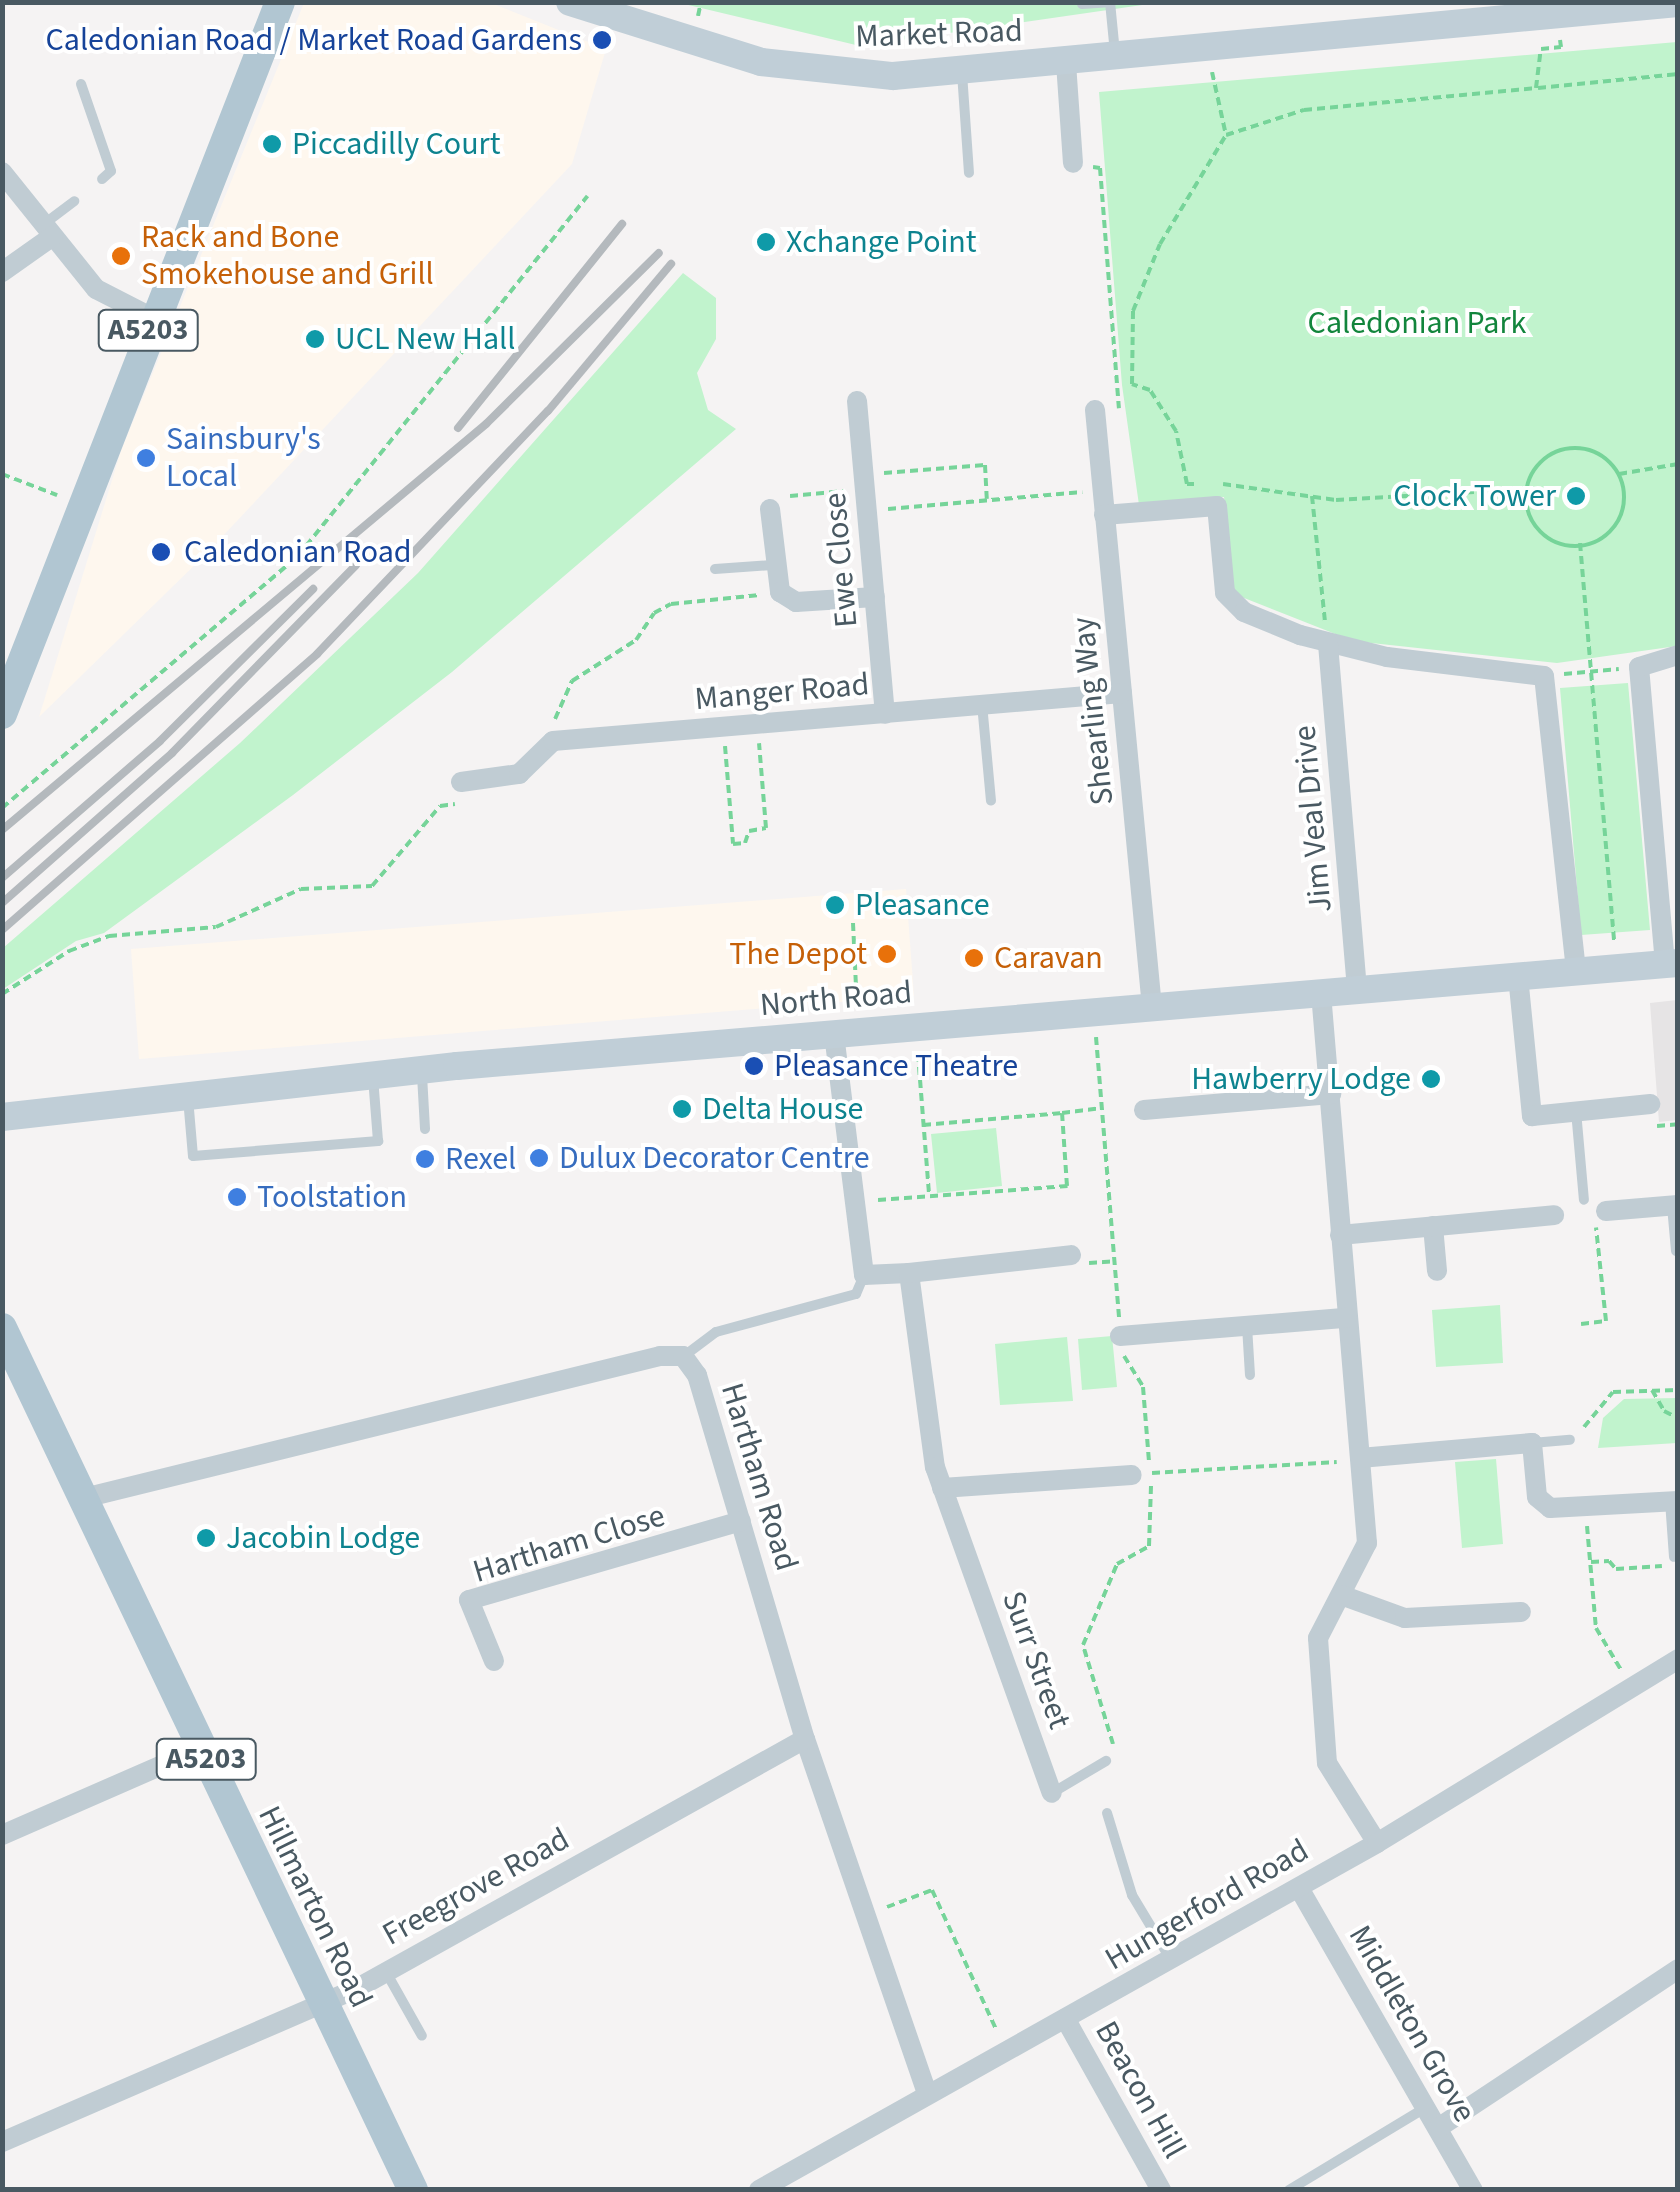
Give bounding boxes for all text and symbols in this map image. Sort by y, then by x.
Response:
street label: Market Road [855,12,1023,56]
place label: Caledonian Road / Market Road Gardens [46,21,582,59]
marker: Caledonian Road / Market Road Gardens [591,29,613,51]
place label: Piccadilly Court [292,125,501,163]
marker: Piccadilly Court [261,133,283,155]
place label: Rack and Bone Smokehouse and Grill [141,219,434,294]
place label: Xchange Point [786,223,977,261]
marker: Xchange Point [755,231,777,253]
marker: Rack and Bone Smokehouse and Grill [110,245,132,267]
park label: Caledonian Park [1308,304,1526,342]
road number: A5203 [96,305,200,355]
place label: UCL New Hall [335,320,515,358]
marker: UCL New Hall [304,328,326,350]
place label: Sainsbury's Local [166,421,321,496]
marker: Sainsbury's Local [135,447,157,469]
place label: Clock Tower [1393,477,1556,515]
marker: Clock Tower [1565,485,1587,507]
street label: Ewe Close [816,491,866,629]
place label: Caledonian Road [184,533,412,571]
marker: Caledonian Road [148,539,174,565]
street label: Shearling Way [1064,615,1122,807]
street label: Manger Road [693,665,871,719]
street label: Jim Veal Drive [1286,724,1340,914]
place label: Pleasance [855,886,990,924]
marker: Pleasance [824,894,846,916]
place label: The Depot [729,935,867,973]
place label: Caravan [994,939,1103,977]
marker: The Depot [876,943,898,965]
marker: Caravan [963,947,985,969]
street label: North Road [758,973,914,1025]
place label: Pleasance Theatre [774,1047,1018,1085]
marker: Pleasance Theatre [743,1055,765,1077]
place label: Hawberry Lodge [1191,1060,1411,1098]
marker: Hawberry Lodge [1420,1068,1442,1090]
place label: Delta House [702,1090,863,1128]
marker: Delta House [671,1098,693,1120]
place label: Dulux Decorator Centre [559,1139,870,1177]
place label: Rexel [445,1140,516,1178]
marker: Dulux Decorator Centre [528,1147,550,1169]
marker: Rexel [414,1148,436,1170]
place label: Toolstation [257,1178,407,1216]
marker: Toolstation [226,1186,248,1208]
street label: Hartham Road [712,1379,806,1575]
street label: Hartham Close [469,1497,669,1591]
place label: Jacobin Lodge [226,1519,420,1557]
marker: Jacobin Lodge [195,1527,217,1549]
street label: Surr Street [993,1586,1079,1734]
road number: A5203 [154,1734,258,1784]
street label: Hillmarton Road [250,1800,380,2014]
street label: Freegrove Road [376,1820,576,1954]
street label: Hungerford Road [1098,1831,1316,1979]
street label: Middleton Grove [1340,1919,1484,2129]
street label: Beacon Hill [1087,2015,1193,2165]

